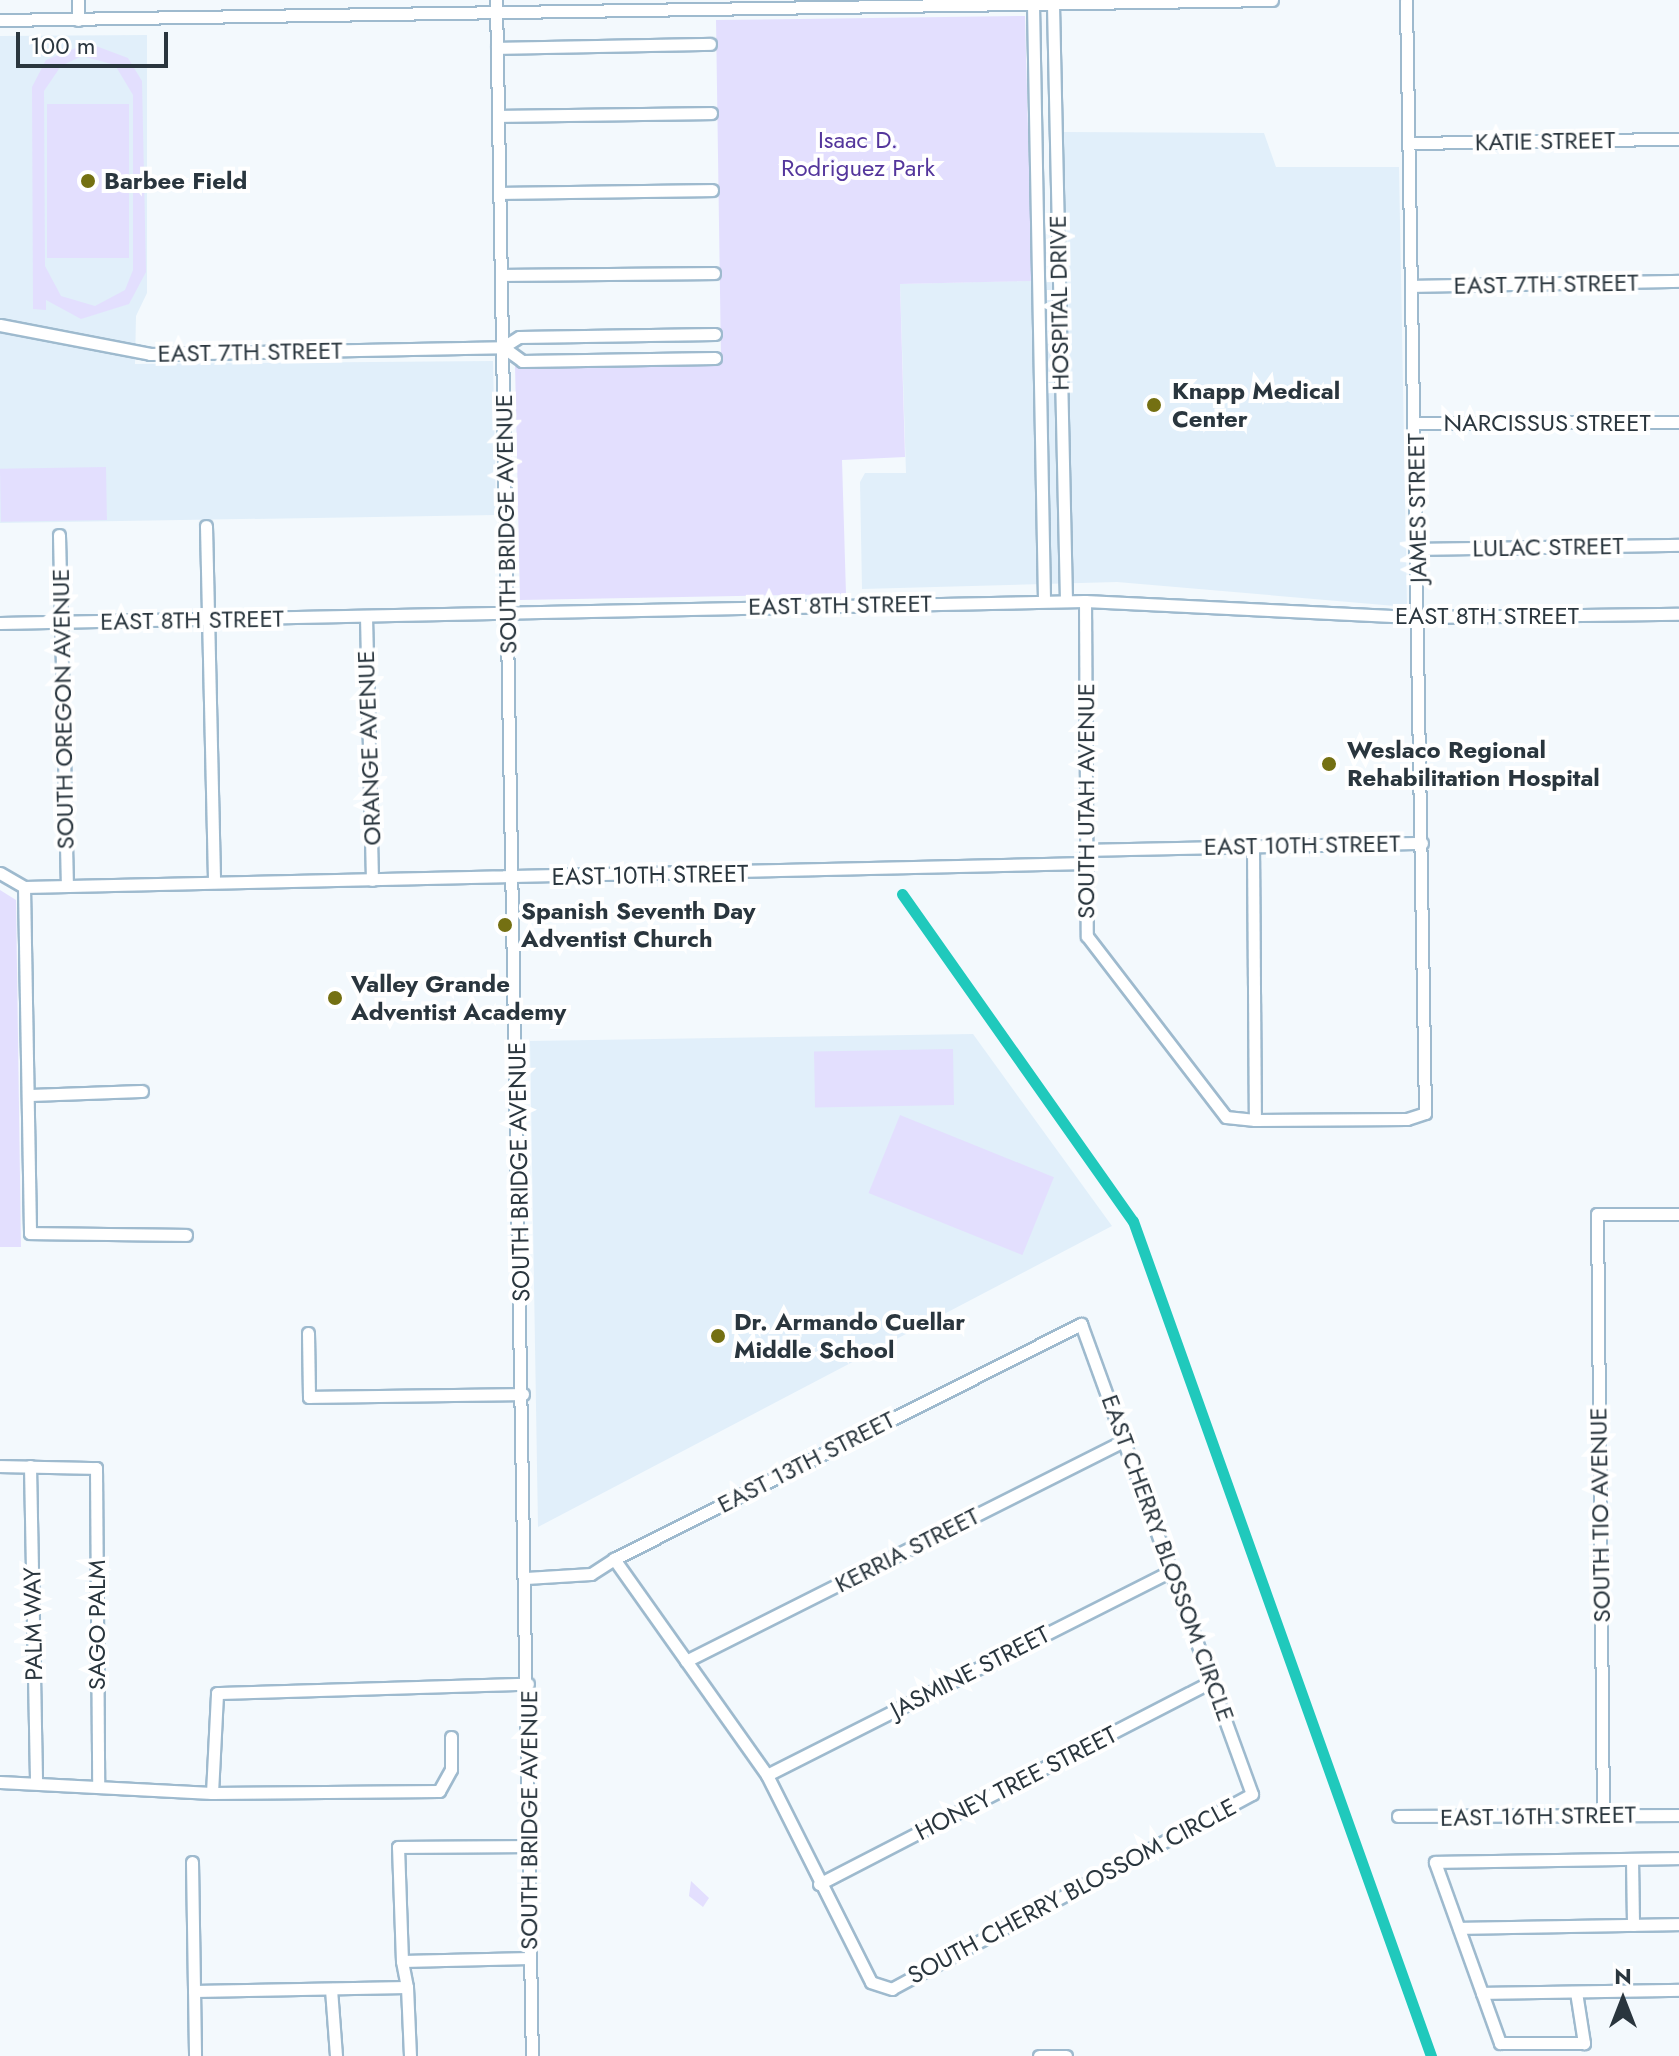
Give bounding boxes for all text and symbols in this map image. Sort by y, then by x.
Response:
scale bar [20,16,172,66]
text: 100 m [30,28,96,63]
street label: KATIE STREET [1475,125,1615,157]
park label: Isaac D. Rodriguez Park [781,126,935,182]
place label: Barbee Field [104,167,247,195]
marker: Barbee Field [79,172,97,190]
street label: HOSPITAL DRIVE [1043,215,1075,391]
street label: EAST 7TH STREET [1453,268,1639,300]
street label: EAST 7TH STREET [157,336,343,368]
place label: Knapp Medical Center [1172,377,1340,433]
street label: SOUTH BRIDGE AVENUE [489,394,523,654]
marker: Knapp Medical Center [1143,394,1165,416]
street label: NARCISSUS STREET [1443,409,1651,437]
street label: JAMES STREET [1401,433,1433,583]
street label: LULAC STREET [1472,531,1624,563]
street label: SOUTH OREGON AVENUE [46,568,80,850]
street label: EAST 8TH STREET [748,589,932,621]
street label: EAST 8TH STREET [1395,602,1579,630]
street label: EAST 8TH STREET [100,604,284,636]
street label: ORANGE AVENUE [351,650,387,846]
street label: SOUTH UTAH AVENUE [1072,683,1100,919]
place label: Weslaco Regional Rehabilitation Hospital [1347,736,1600,792]
marker: Weslaco Regional Rehabilitation Hospital [1318,753,1340,775]
street label: EAST 10TH STREET [1203,829,1401,861]
street label: EAST 10TH STREET [551,859,749,891]
place label: Spanish Seventh Day Adventist Church [521,897,756,953]
marker: Spanish Seventh Day Adventist Church [496,916,514,934]
place label: Valley Grande Adventist Academy [351,970,566,1026]
marker: Valley Grande Adventist Academy [326,989,344,1007]
street label: SOUTH BRIDGE AVENUE [502,1042,536,1302]
place label: Dr. Armando Cuellar Middle School [734,1308,965,1364]
marker: Dr. Armando Cuellar Middle School [709,1327,727,1345]
street label: EAST CHERRY BLOSSOM CIRCLE [1095,1391,1241,1725]
street label: EAST 13TH STREET [713,1405,899,1519]
street label: SOUTH TIO AVENUE [1584,1407,1616,1623]
street label: KERRIA STREET [830,1501,984,1599]
street label: SAGO PALM [83,1560,111,1690]
street label: PALM WAY [18,1567,48,1681]
street label: JASMINE STREET [886,1620,1054,1724]
street label: SOUTH BRIDGE AVENUE [515,1690,543,1950]
street label: HONEY TREE STREET [911,1720,1121,1846]
street label: SOUTH CHERRY BLOSSOM CIRCLE [903,1792,1241,1990]
street label: EAST 16TH STREET [1440,1800,1636,1832]
north arrow [1583,1960,1663,2040]
text: N [1614,1960,1632,1992]

